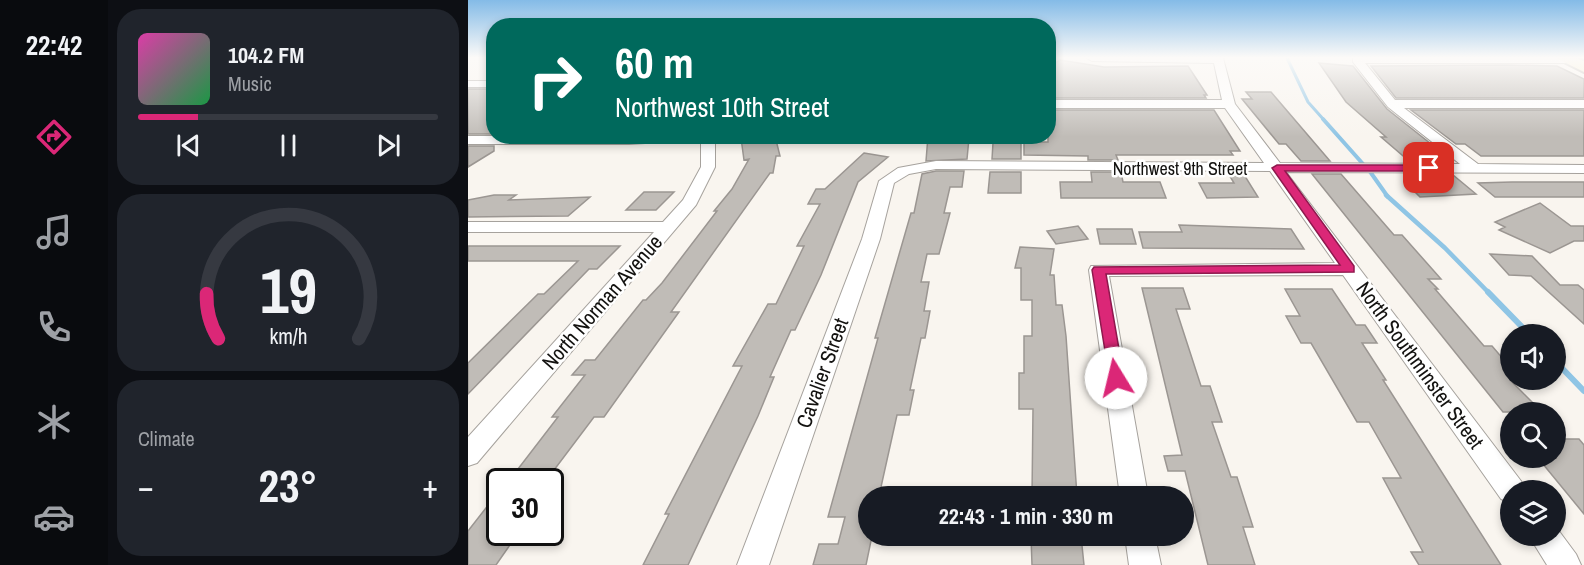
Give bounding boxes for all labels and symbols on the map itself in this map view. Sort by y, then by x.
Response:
pin [1403,142,1454,193]
street label: Northwest 9th Street [1113,156,1247,181]
street label: North Norman Avenue [535,228,669,376]
street label: North Southminster Street [1349,276,1491,455]
street label: Cavalier Street [789,314,855,432]
position arrow [1084,346,1148,410]
speed limit sign: 30 [486,468,564,546]

